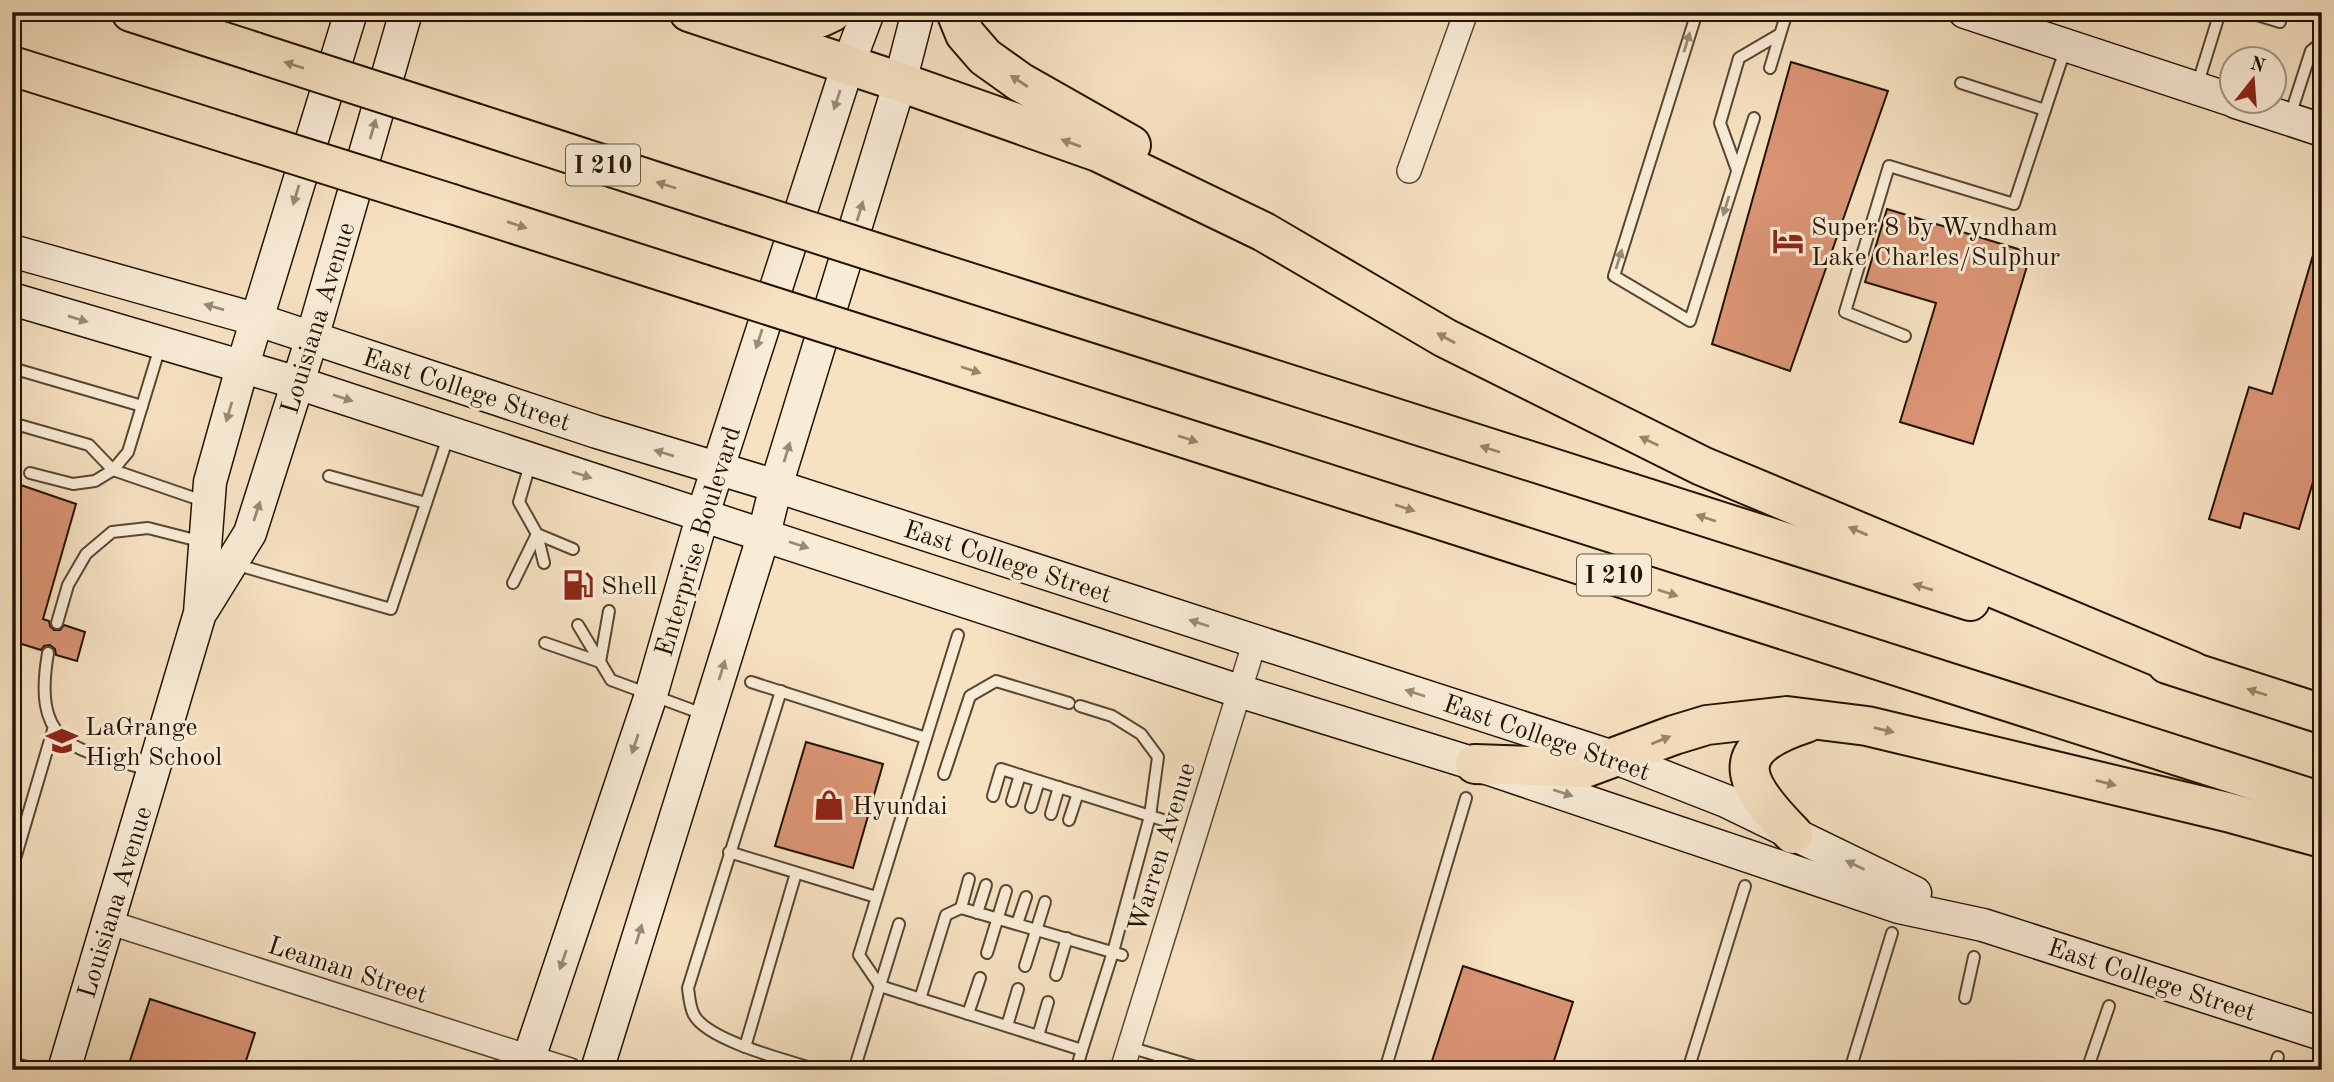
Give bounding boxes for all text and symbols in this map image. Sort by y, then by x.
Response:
one-way arrow [1683,31,1693,52]
north arrow [2218,46,2288,116]
text: N [2248,55,2267,77]
one-way arrow [283,59,304,70]
one-way arrow [1010,74,1029,87]
one-way arrow [831,89,841,110]
one-way arrow [368,118,378,139]
one-way arrow [1061,137,1082,148]
road number: I 210 [566,145,640,186]
one-way arrow [655,180,676,190]
one-way arrow [290,185,300,206]
one-way arrow [1721,196,1731,217]
one-way arrow [856,201,866,222]
place label: Super 8 by Wyndham Lake Charles/Sulphur [1811,215,2061,271]
street label: Louisiana Avenue [277,220,360,418]
one-way arrow [506,220,527,231]
hotel icon: Super 8 by Wyndham Lake Charles/Sulphur [1771,224,1805,258]
one-way arrow [1615,248,1625,269]
one-way arrow [203,302,224,312]
one-way arrow [67,315,88,325]
one-way arrow [754,329,764,350]
one-way arrow [1437,332,1456,344]
street label: East College Street [359,345,574,437]
one-way arrow [961,365,982,376]
one-way arrow [332,393,353,404]
one-way arrow [224,402,234,423]
street label: Enterprise Boulevard [652,423,746,660]
one-way arrow [1177,434,1198,445]
one-way arrow [1639,435,1659,446]
one-way arrow [782,442,792,463]
one-way arrow [1479,443,1500,453]
one-way arrow [653,447,674,457]
one-way arrow [572,470,593,481]
one-way arrow [252,500,263,521]
one-way arrow [1394,504,1415,514]
one-way arrow [1696,512,1717,523]
street label: East College Street [900,517,1115,609]
one-way arrow [1848,525,1868,537]
one-way arrow [788,541,809,551]
road number: I 210 [1577,554,1651,596]
fuel station icon: Shell [561,568,595,602]
place label: Shell [601,574,657,600]
one-way arrow [1912,581,1933,592]
one-way arrow [1658,588,1679,598]
one-way arrow [1188,617,1209,628]
one-way arrow [717,660,727,681]
one-way arrow [1405,687,1426,698]
one-way arrow [2246,687,2267,697]
street label: East College Street [1440,691,1653,786]
place label: LaGrange High School [85,715,222,771]
school or university icon: LaGrange High School [45,724,79,758]
one-way arrow [1873,725,1895,736]
one-way arrow [629,734,640,755]
one-way arrow [1651,735,1672,746]
street label: Warren Avenue [1125,760,1201,935]
one-way arrow [2095,778,2117,789]
shop icon: Hyundai [812,788,846,822]
one-way arrow [1553,788,1574,799]
place label: Hyundai [852,794,948,820]
street label: Louisiana Avenue [74,804,157,1002]
one-way arrow [1845,859,1865,870]
one-way arrow [635,924,645,945]
street label: Leaman Street [264,933,430,1009]
street label: East College Street [2044,935,2259,1027]
one-way arrow [557,950,568,971]

